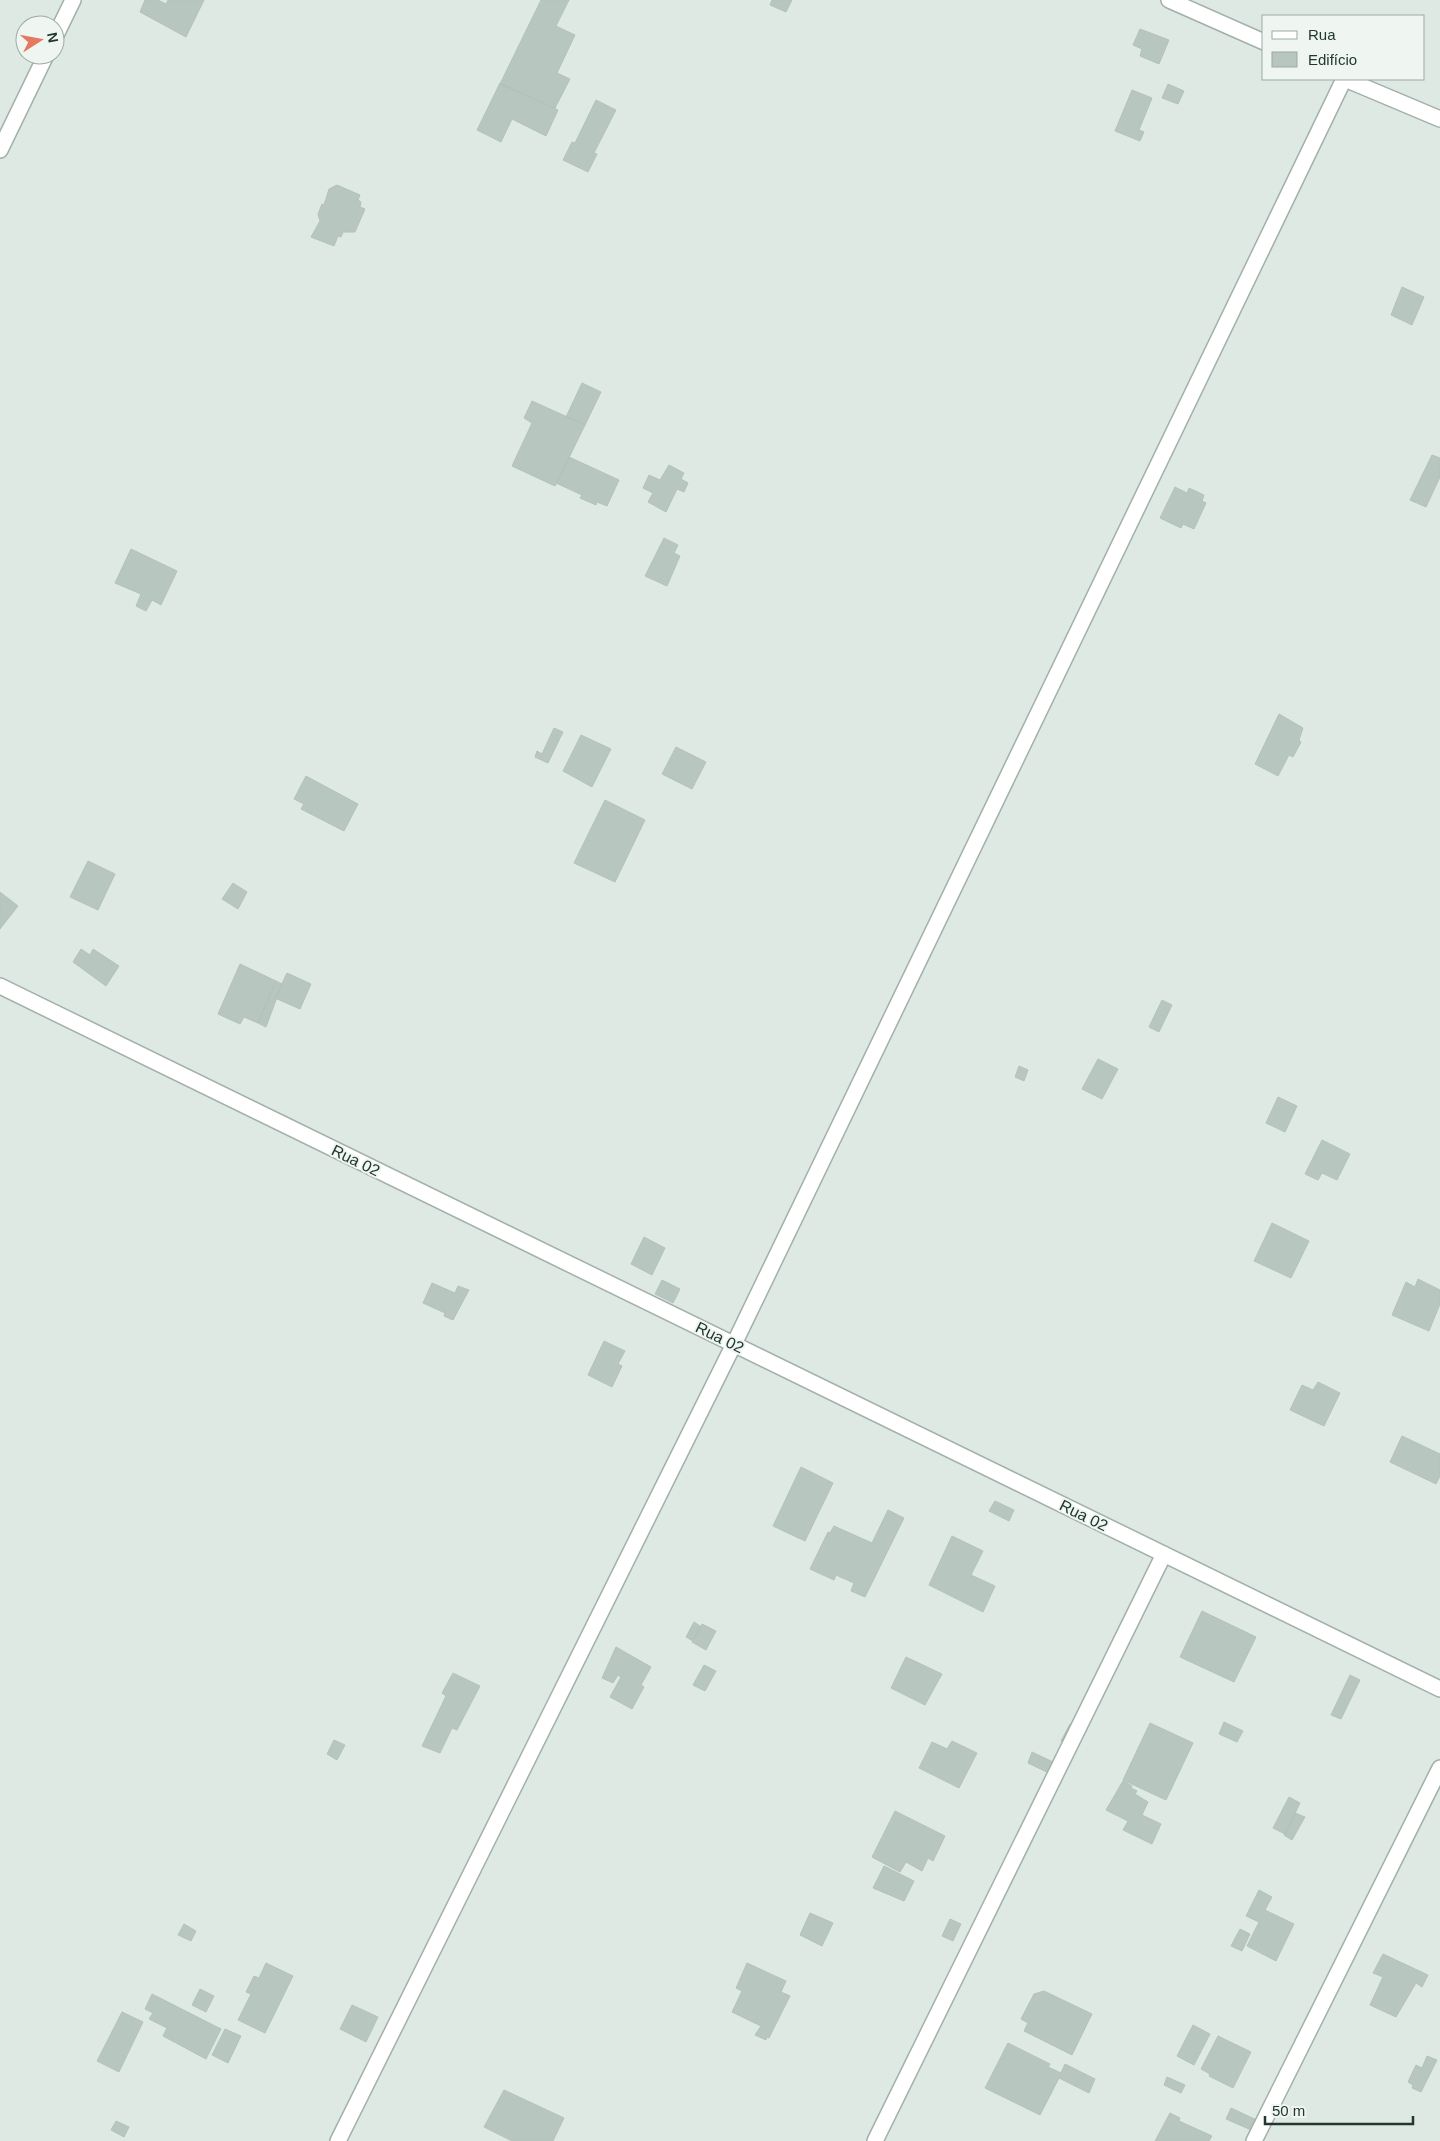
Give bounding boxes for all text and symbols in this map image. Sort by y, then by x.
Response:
north arrow [15,15,65,65]
legend [1262,15,1425,80]
text: Rua [1308,26,1336,43]
text: N [44,31,62,44]
text: Edifício [1308,51,1357,68]
street label: Rua 02 [329,1142,383,1179]
street label: Rua 02 [693,1319,747,1356]
street label: Rua 02 [1057,1497,1111,1534]
scale bar [1265,2094,1412,2126]
text: 50 m [1272,2102,1305,2119]

